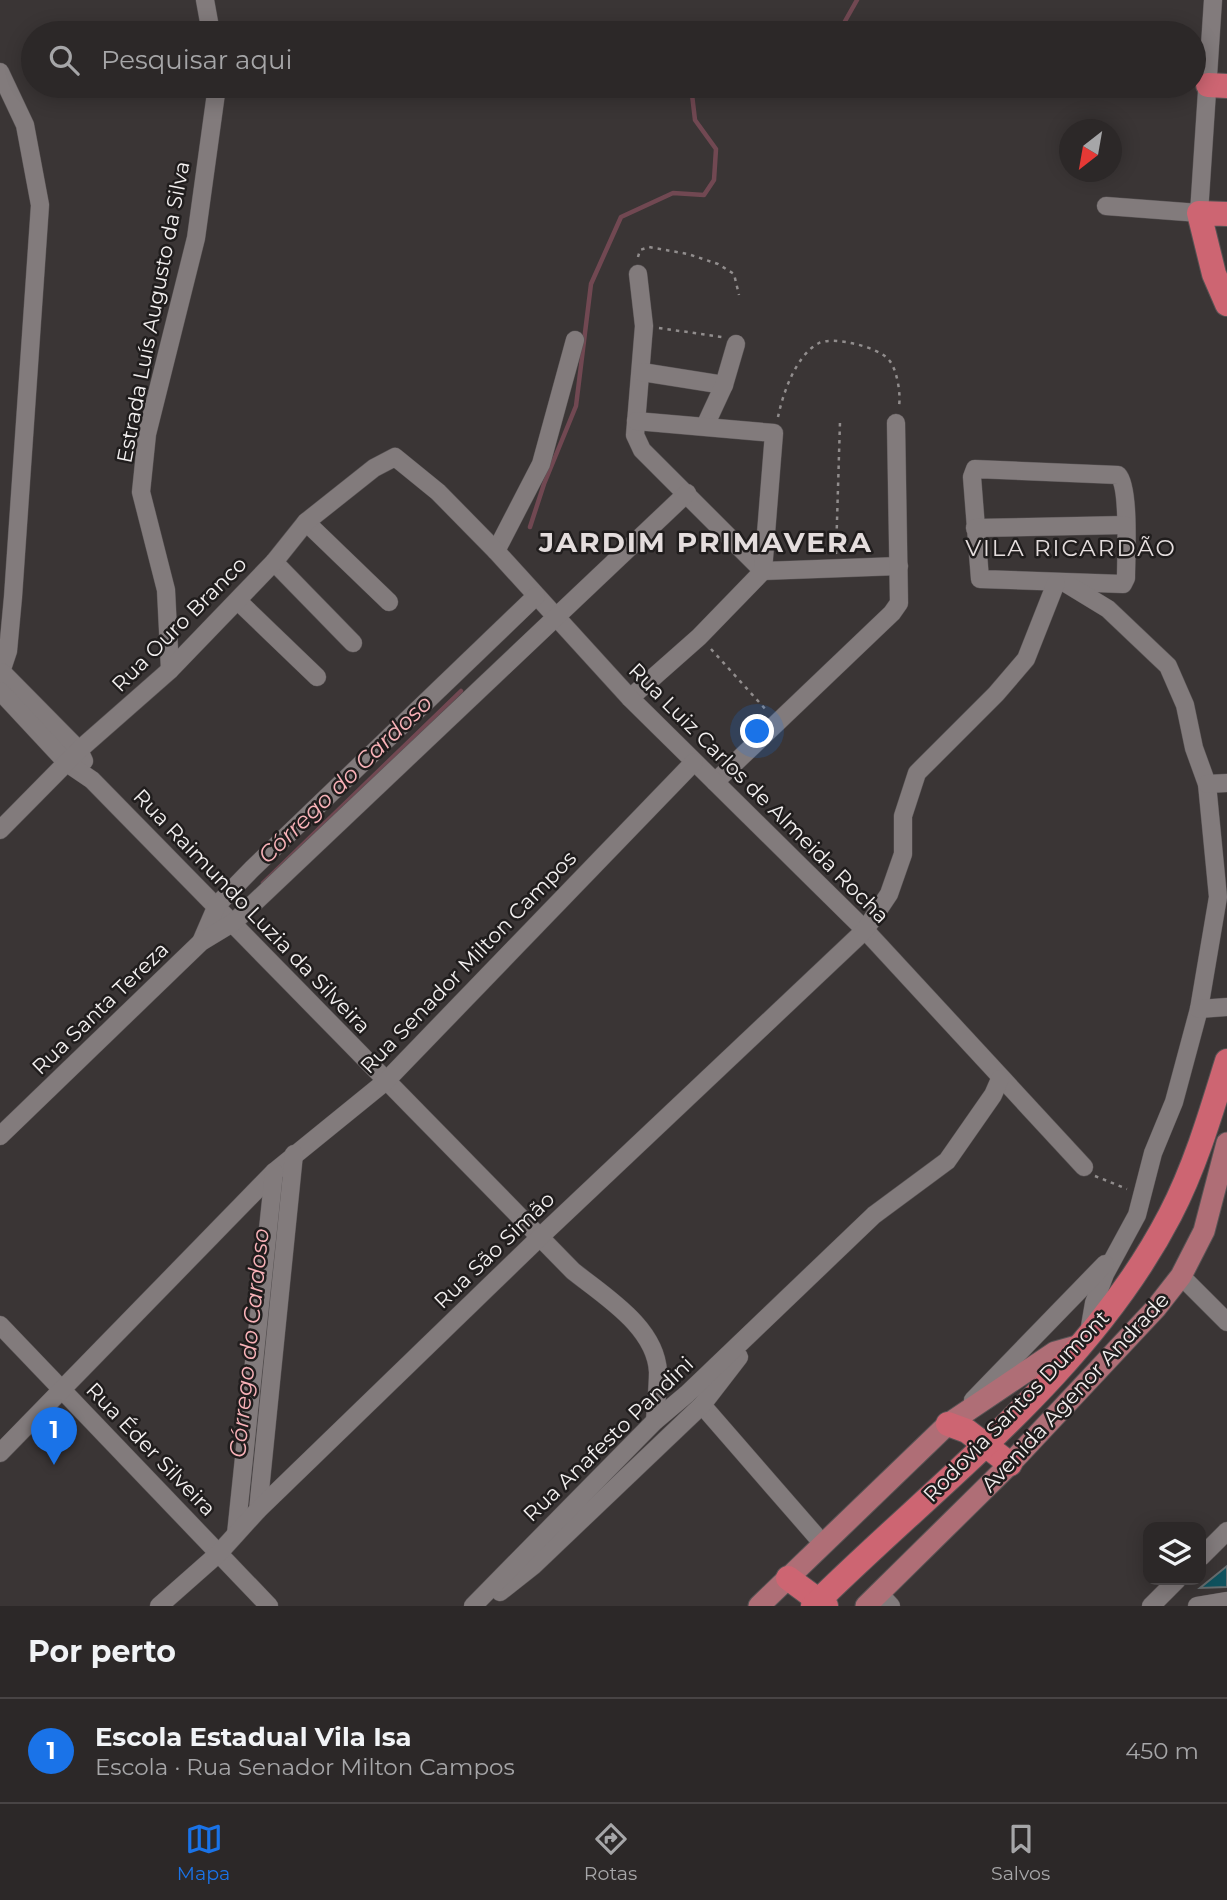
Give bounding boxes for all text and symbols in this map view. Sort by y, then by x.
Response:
search box [21,21,1206,98]
icon: search [45,41,83,79]
text: Pesquisar aqui [101,44,293,76]
north arrow [1059,119,1122,182]
street label: Estrada Luís Augusto da Silva [111,159,195,465]
district label: JARDIM PRIMAVERA [538,525,873,559]
district label: VILA RICARDÃO [965,534,1177,562]
street label: Rua Ouro Branco [106,551,252,697]
street label: Rua Luiz Carlos de Almeida Rocha [624,658,894,928]
water label: Córrego do Cardoso [252,689,438,869]
your location [740,714,774,748]
street label: Rua Raimundo Luzia da Silveira [128,784,376,1038]
street label: Rua Senador Milton Campos [355,845,581,1079]
street label: Rua Santa Tereza [27,936,173,1080]
street label: Rua São Simão [429,1186,559,1314]
water label: Córrego do Cardoso [223,1227,275,1459]
street label: Avenida Agenor Andrade [976,1287,1174,1497]
street label: Rodovia Santos Dumont [918,1305,1114,1507]
street label: Rua Anafesto Pandini [518,1351,698,1527]
street label: Rua Éder Silveira [81,1377,221,1521]
pin: 1 [31,1407,77,1465]
map controls [1143,1522,1206,1585]
button: layers [1143,1522,1206,1585]
text: Por perto [28,1633,176,1670]
text: Escola Estadual Vila Isa [95,1721,412,1753]
text: 1 [46,1737,56,1765]
text: 450 m [1125,1737,1199,1765]
text: Escola · Rua Senador Milton Campos [95,1753,515,1781]
tab: Mapa [177,1820,230,1885]
tab: Rotas [584,1820,637,1885]
tab: Salvos [991,1820,1050,1885]

